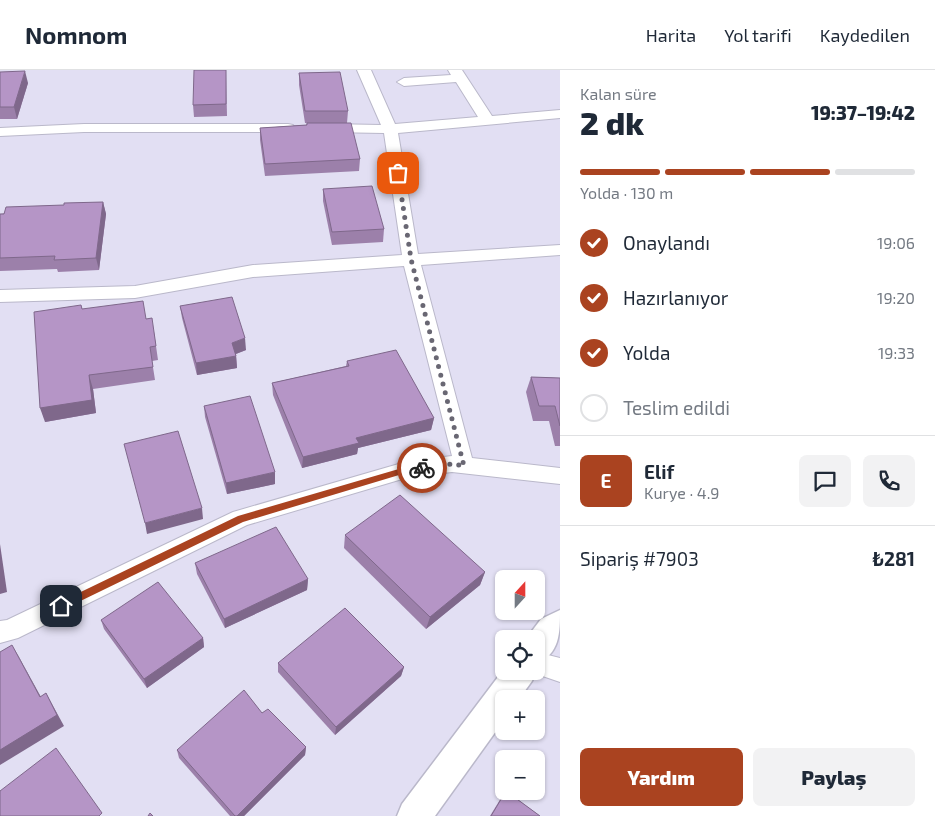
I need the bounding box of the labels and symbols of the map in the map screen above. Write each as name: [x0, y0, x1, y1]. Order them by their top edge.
pin: [377, 152, 419, 194]
courier: [397, 443, 447, 493]
north arrow: [495, 570, 545, 620]
pin: [40, 585, 82, 627]

